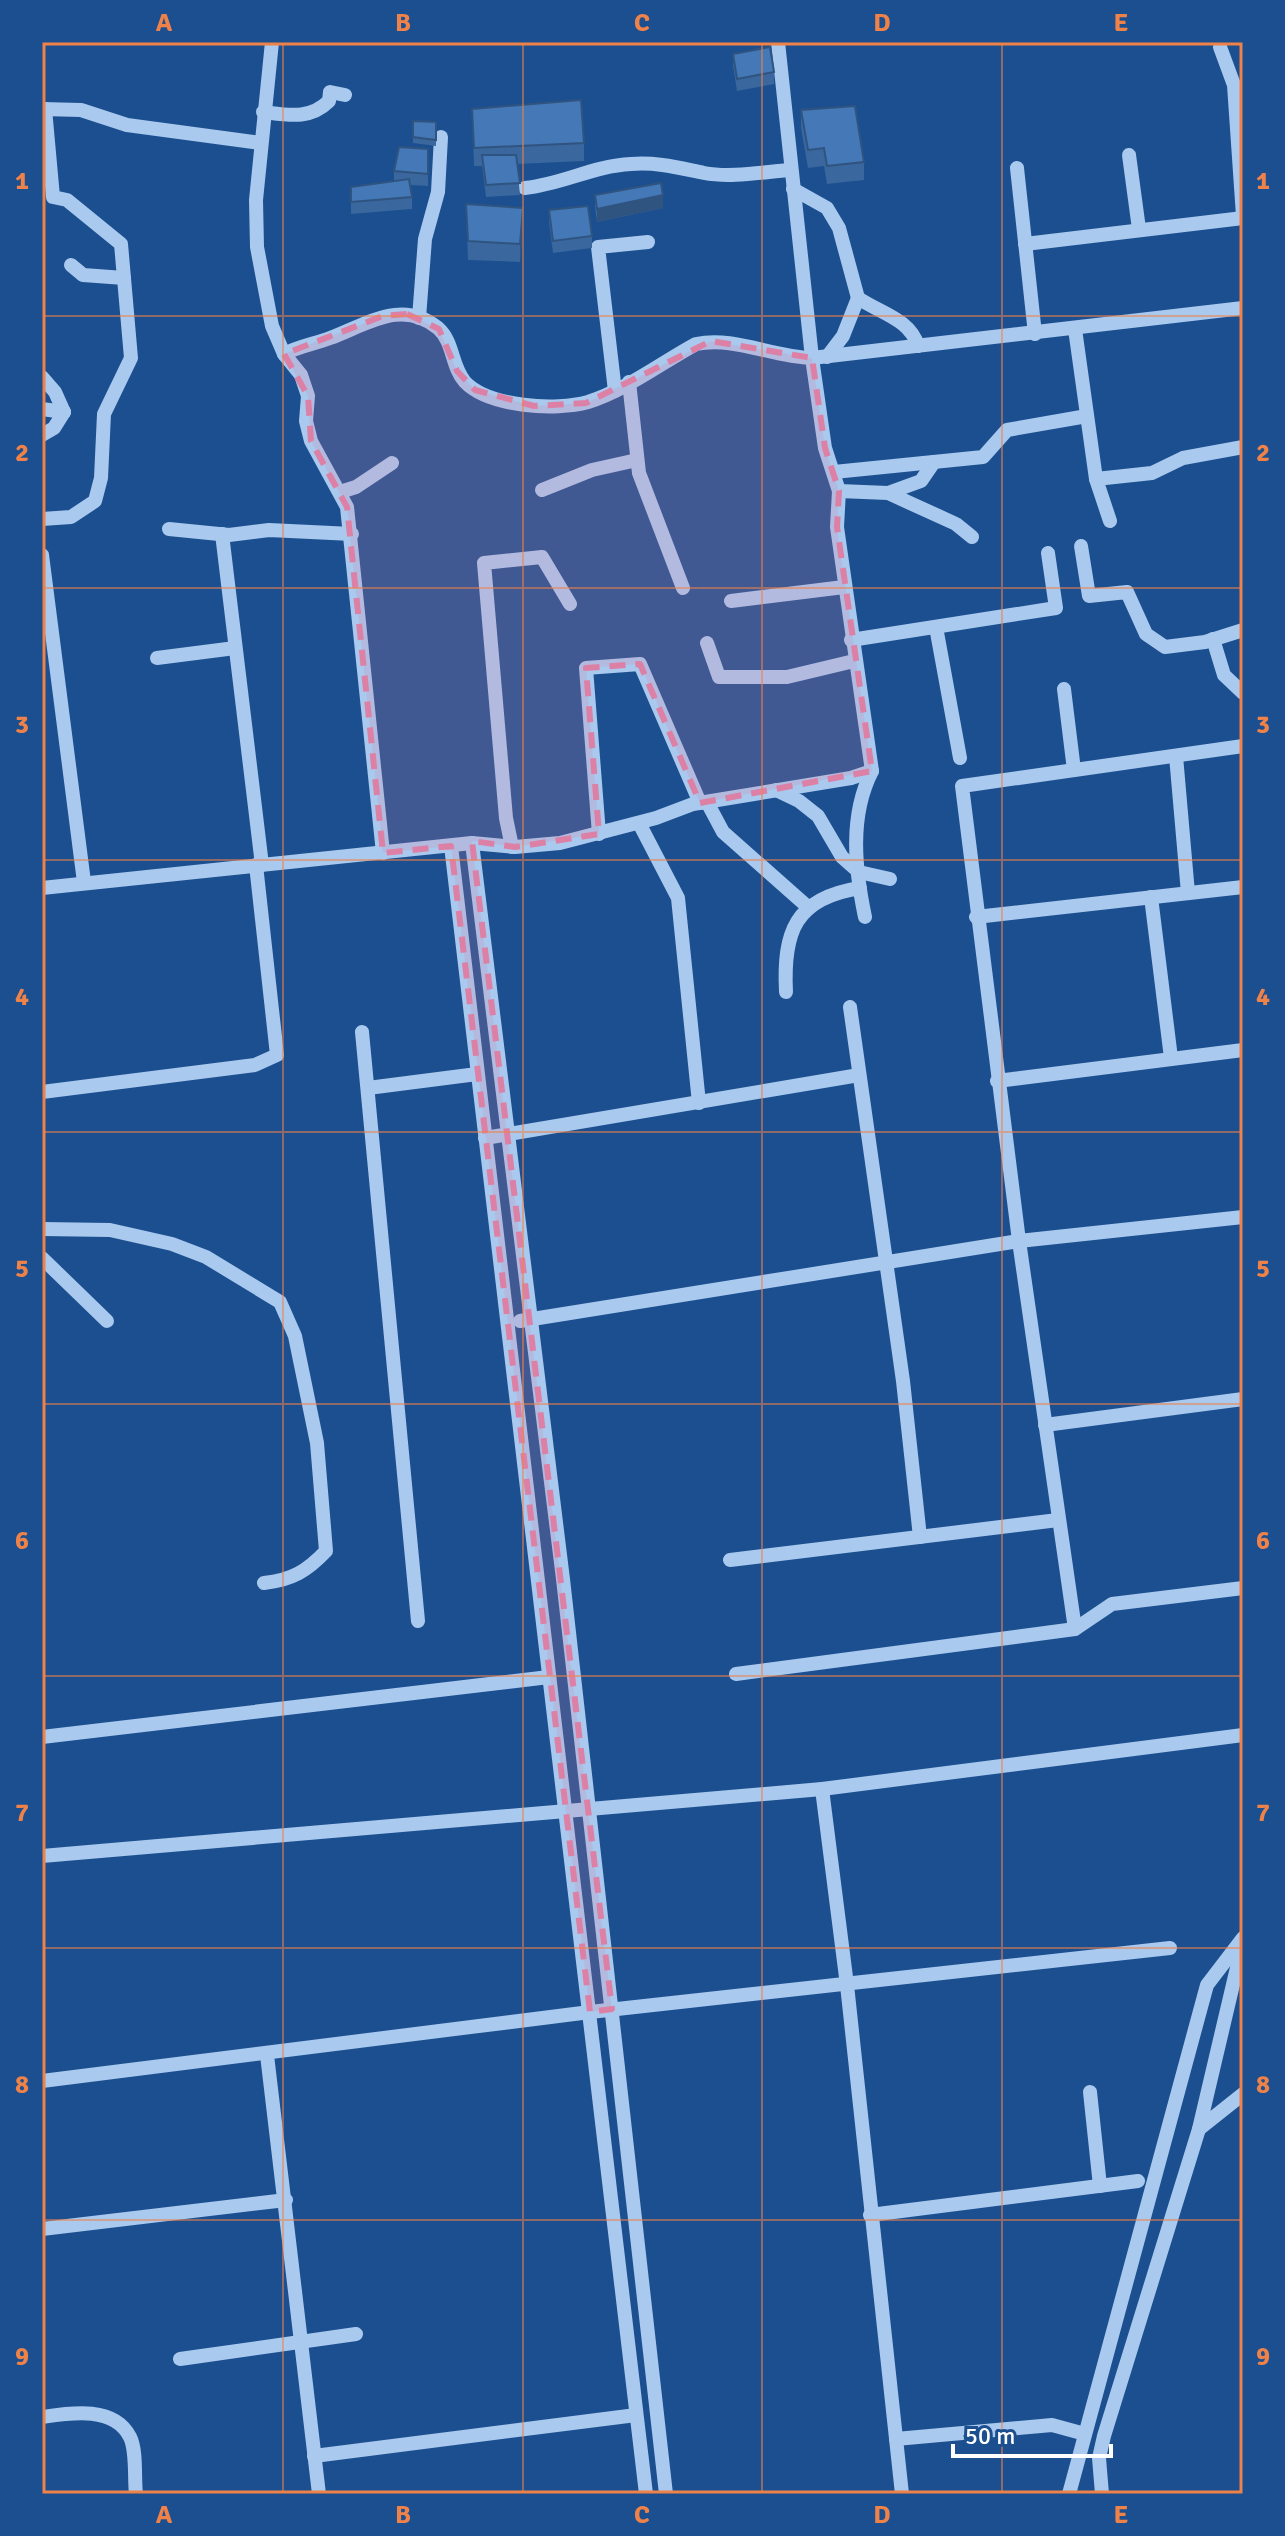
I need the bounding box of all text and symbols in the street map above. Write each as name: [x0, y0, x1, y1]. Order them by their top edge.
text: A: [156, 7, 173, 39]
text: B: [395, 7, 411, 39]
text: C: [634, 7, 650, 39]
text: D: [873, 7, 891, 39]
text: E: [1114, 7, 1128, 39]
text: 1: [15, 165, 29, 197]
text: 1: [1256, 165, 1270, 197]
text: 2: [15, 437, 29, 469]
text: 2: [1256, 437, 1270, 469]
text: 3: [15, 709, 29, 741]
text: 3: [1256, 709, 1270, 741]
text: 4: [15, 981, 29, 1013]
text: 4: [1256, 981, 1270, 1013]
text: 5: [15, 1253, 29, 1285]
text: 5: [1256, 1253, 1270, 1285]
text: 6: [15, 1525, 29, 1557]
text: 6: [1256, 1525, 1270, 1557]
text: 7: [15, 1797, 29, 1829]
text: 7: [1256, 1797, 1270, 1829]
text: 8: [15, 2069, 29, 2101]
text: 8: [1256, 2069, 1270, 2101]
text: 9: [15, 2341, 29, 2373]
text: 9: [1256, 2341, 1270, 2373]
scale bar: [953, 2408, 1111, 2458]
text: 50 m: [965, 2421, 1015, 2451]
text: A: [156, 2499, 173, 2531]
text: B: [395, 2499, 411, 2531]
text: C: [634, 2499, 650, 2531]
text: D: [873, 2499, 891, 2531]
text: E: [1114, 2499, 1128, 2531]

